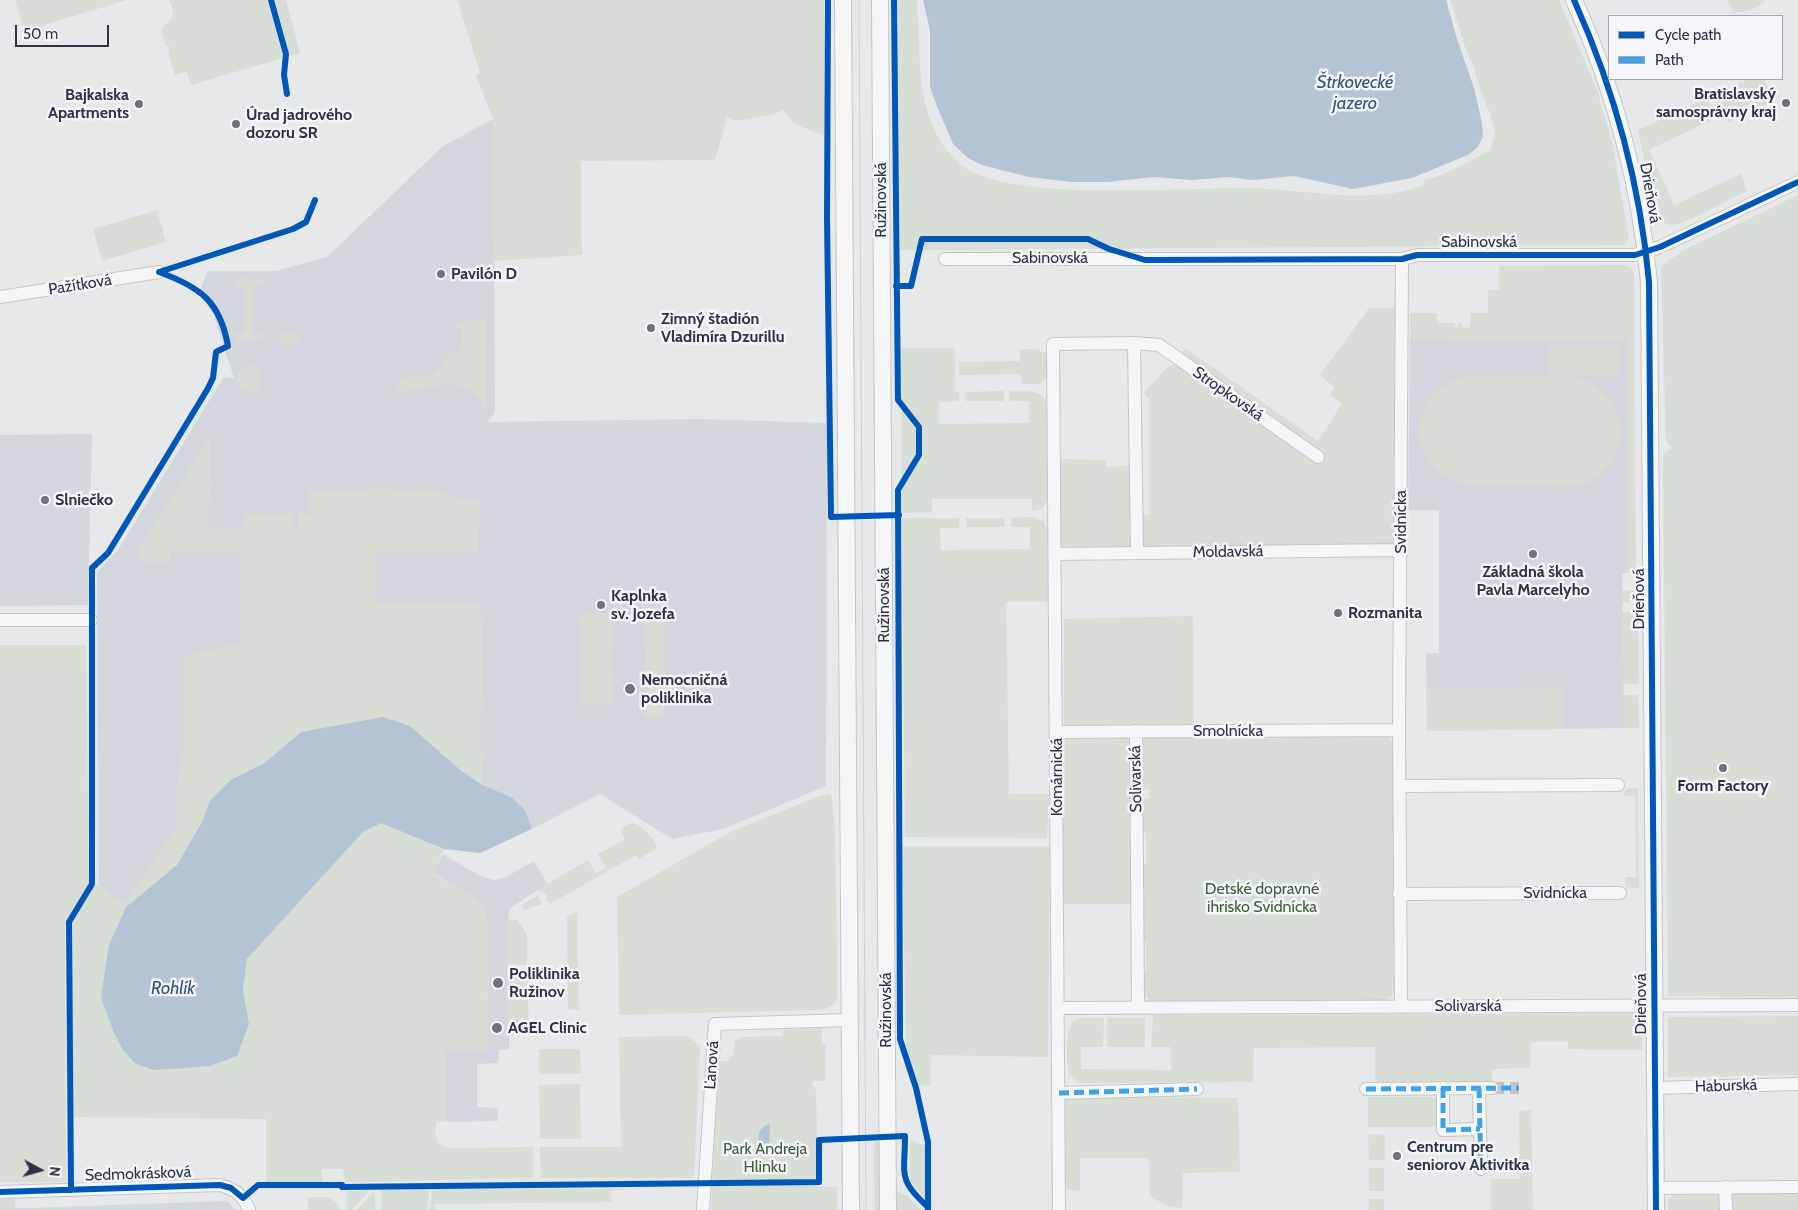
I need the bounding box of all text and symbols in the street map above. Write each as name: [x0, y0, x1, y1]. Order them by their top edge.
scale bar: [18, 15, 111, 47]
legend: [1608, 15, 1783, 80]
text: 50 m: [23, 25, 58, 43]
text: Cycle path: [1655, 26, 1721, 44]
text: Path: [1655, 51, 1684, 69]
water label: Štrkovecké jazero: [1317, 72, 1393, 115]
place label: Bratislavský samosprávny kraj: [1656, 84, 1776, 122]
place label: Bajkalska Apartments: [48, 85, 129, 123]
marker: Bratislavský samosprávny kraj: [1780, 97, 1792, 109]
marker: Bajkalska Apartments: [133, 98, 145, 110]
place label: Úrad jadrového dozoru SR: [246, 105, 352, 143]
marker: Úrad jadrového dozoru SR: [230, 118, 242, 130]
street label: Drieňová: [1635, 161, 1665, 225]
street label: Ružinovská: [871, 162, 891, 238]
street label: Sabinovská: [1441, 232, 1517, 252]
street label: Sabinovská: [1012, 248, 1088, 268]
place label: Pavilón D: [451, 264, 517, 284]
marker: Pavilón D: [435, 268, 447, 280]
street label: Pažítková: [47, 271, 113, 299]
place label: Zimný štadión Vladimíra Dzurillu: [661, 309, 785, 347]
marker: Zimný štadión Vladimíra Dzurillu: [645, 322, 657, 334]
street label: Stropkovská: [1189, 363, 1267, 425]
place label: Slniečko: [55, 490, 113, 510]
street label: Svidnícka: [1391, 490, 1411, 554]
marker: Slniečko: [39, 494, 51, 506]
street label: Moldavská: [1192, 542, 1264, 562]
marker: Základná škola Pavla Marcelyho: [1527, 548, 1539, 560]
place label: Základná škola Pavla Marcelyho: [1476, 562, 1590, 600]
street label: Ružinovská: [874, 567, 894, 643]
street label: Drieňová: [1629, 568, 1649, 630]
place label: Kaplnka sv. Jozefa: [611, 586, 675, 624]
marker: Kaplnka sv. Jozefa: [595, 599, 607, 611]
place label: Rozmanita: [1348, 603, 1422, 623]
marker: Rozmanita: [1332, 607, 1344, 619]
place label: Nemocničná poliklinika: [641, 670, 727, 708]
marker: Nemocničná poliklinika: [623, 682, 637, 696]
street label: Smolnícka: [1193, 721, 1263, 741]
street label: Komárnická: [1047, 738, 1067, 816]
street label: Solivarská: [1126, 745, 1146, 813]
marker: Form Factory: [1717, 762, 1729, 774]
place label: Form Factory: [1677, 776, 1769, 796]
park label: Detské dopravné ihrisko Svidnícka: [1205, 879, 1319, 917]
street label: Svidnícka: [1523, 883, 1587, 903]
place label: Poliklinika Ružinov: [509, 964, 580, 1002]
street label: Ružinovská: [876, 972, 896, 1048]
street label: Drieňová: [1631, 973, 1651, 1035]
marker: Poliklinika Ružinov: [491, 976, 505, 990]
water label: Rohlík: [151, 978, 195, 1000]
street label: Solivarská: [1434, 996, 1502, 1016]
place label: AGEL Clinic: [508, 1018, 587, 1038]
marker: AGEL Clinic: [490, 1021, 504, 1035]
street label: Ľanová: [701, 1040, 723, 1090]
street label: Haburská: [1694, 1075, 1758, 1097]
place label: Centrum pre seniorov Aktivitka: [1407, 1137, 1529, 1175]
park label: Park Andreja Hlinku: [723, 1139, 807, 1177]
north arrow: [15, 1145, 65, 1195]
marker: Centrum pre seniorov Aktivitka: [1391, 1150, 1403, 1162]
street label: Sedmokrásková: [84, 1163, 192, 1185]
text: N: [45, 1166, 64, 1177]

